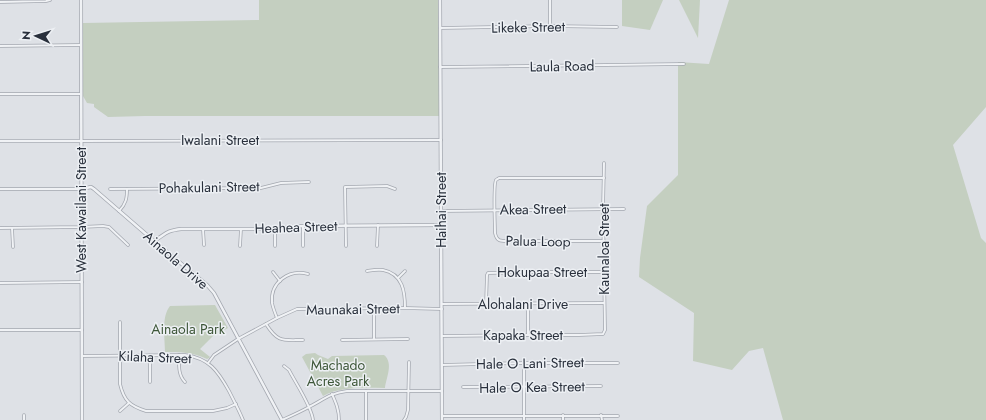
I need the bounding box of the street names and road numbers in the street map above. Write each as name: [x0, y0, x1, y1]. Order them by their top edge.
street label: Likeke Street: [491, 16, 566, 38]
street label: Laula Road: [529, 55, 595, 77]
street label: Iwalani Street: [181, 130, 260, 150]
street label: West Kawailani Street: [71, 146, 91, 273]
street label: Haihai Street: [431, 172, 451, 248]
street label: Pohakulani Street: [158, 176, 260, 198]
street label: Akea Street: [499, 198, 567, 220]
street label: Kaunaloa Street: [594, 203, 614, 295]
street label: Heahea Street: [254, 216, 338, 238]
street label: Ainaola Drive: [139, 226, 213, 294]
street label: Palua Loop: [505, 230, 571, 252]
street label: Hokupaa Street: [497, 262, 588, 282]
street label: Alohalani Drive: [478, 294, 568, 314]
street label: Maunakai Street: [306, 298, 401, 320]
street label: Kapaka Street: [483, 325, 564, 345]
street label: Kilaha Street: [118, 346, 193, 368]
street label: Hale O Lani Street: [476, 352, 585, 374]
street label: Hale O Kea Street: [479, 376, 586, 398]

